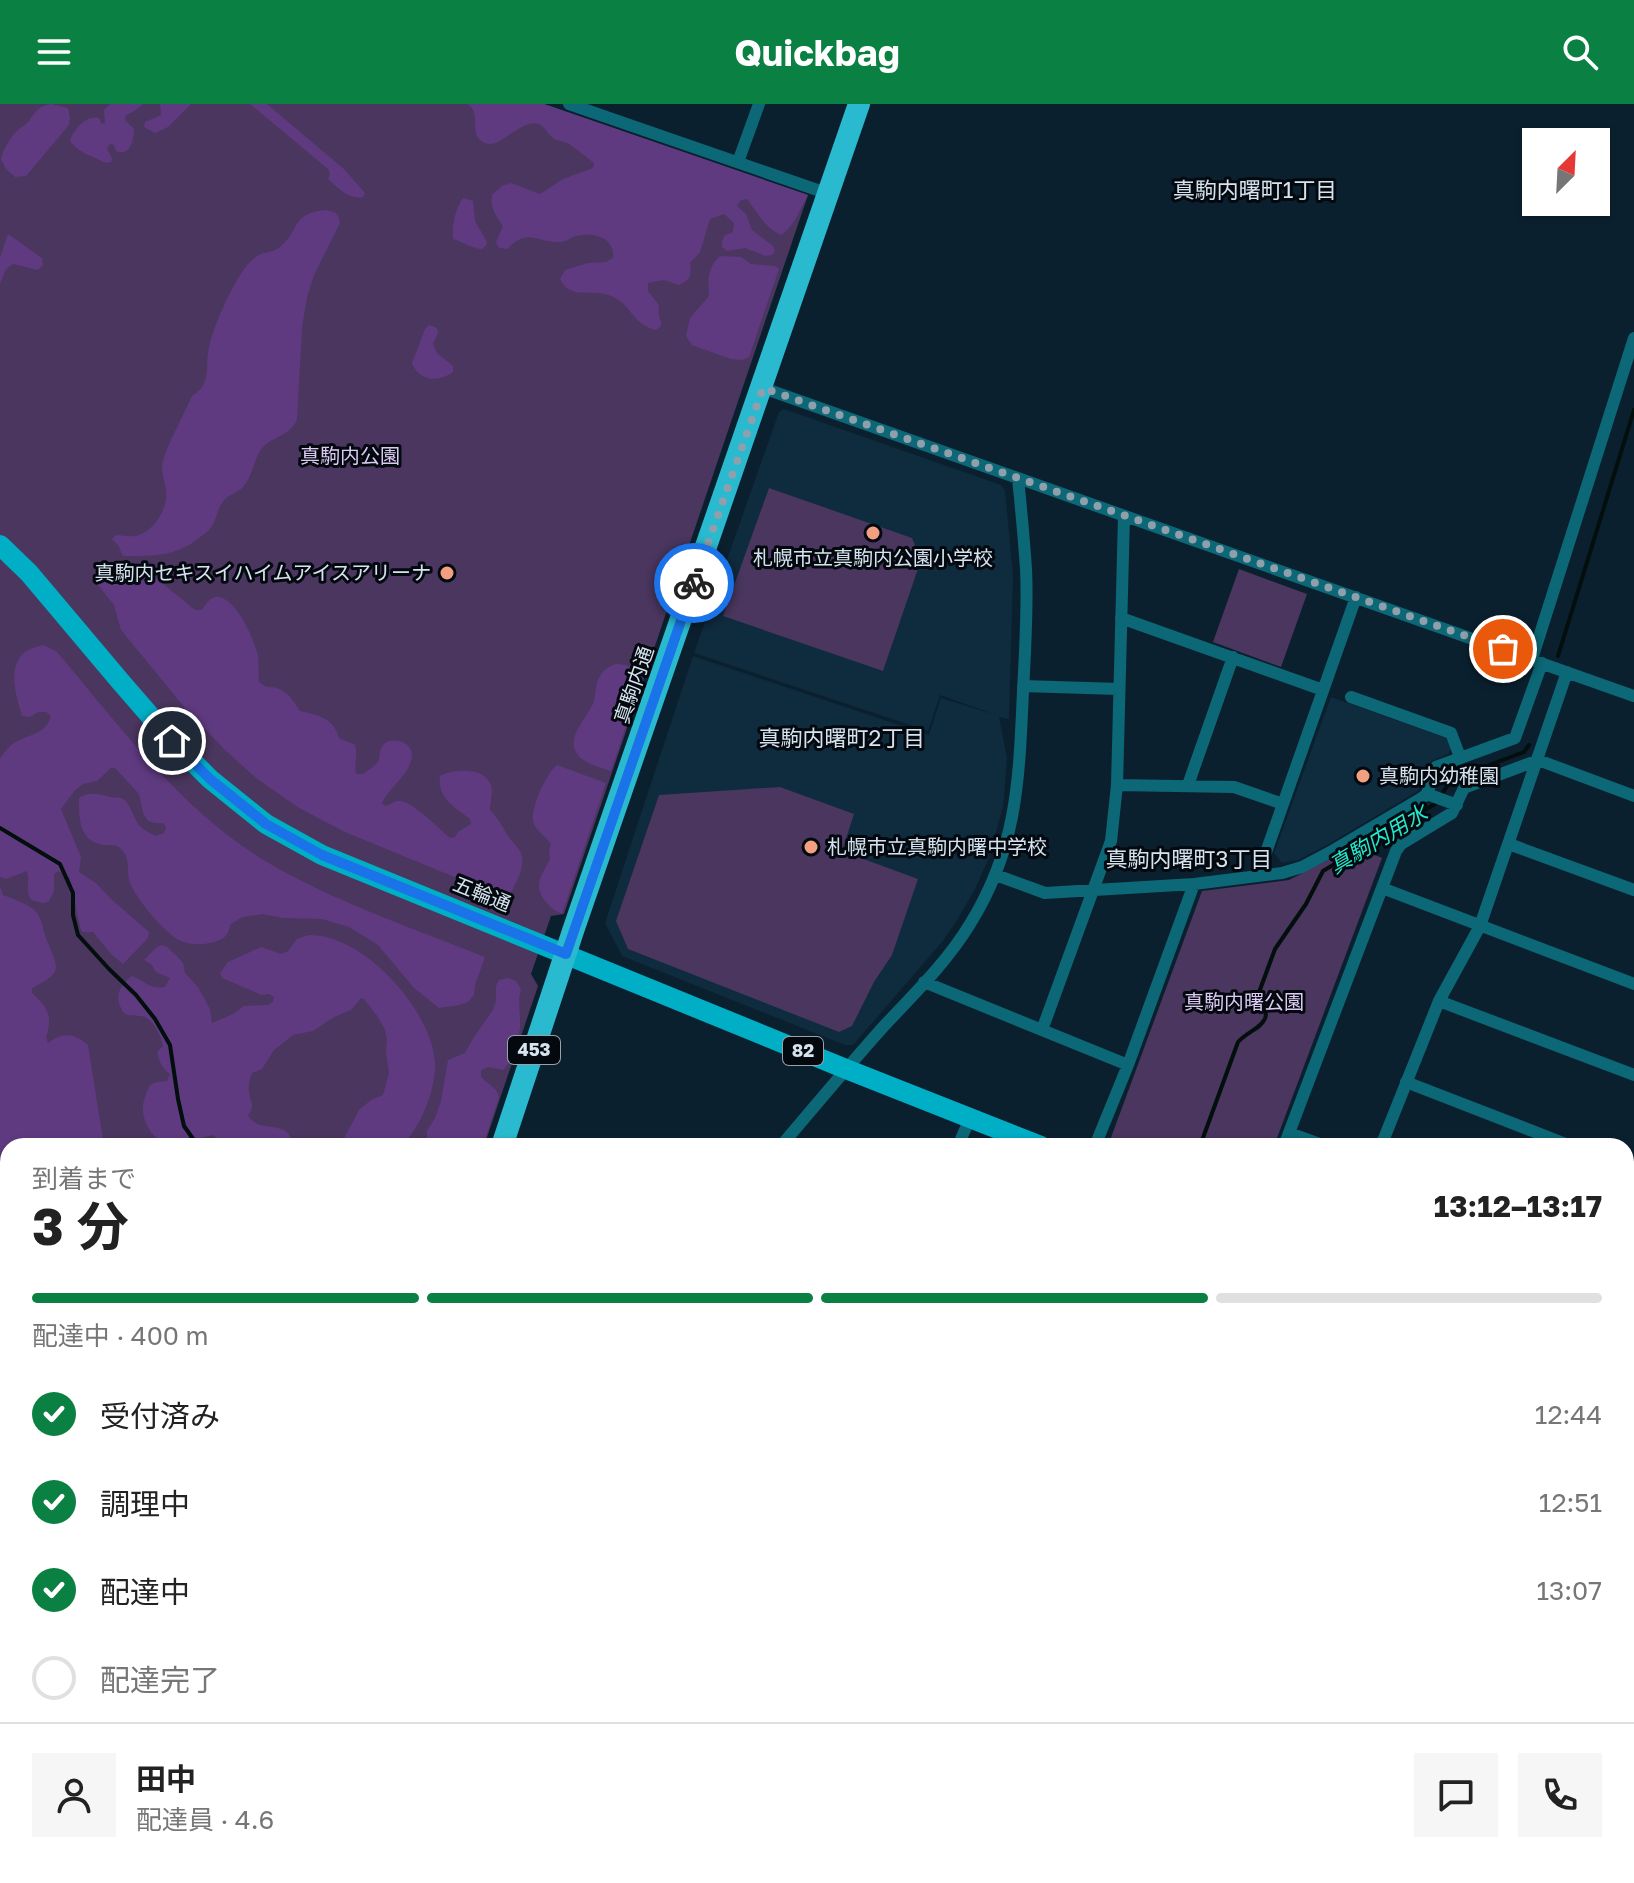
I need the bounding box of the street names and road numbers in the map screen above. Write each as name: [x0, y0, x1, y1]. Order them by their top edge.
street label: 真駒内通: [609, 643, 657, 726]
street label: 五輪通: [450, 871, 515, 915]
road number: 453: [508, 1036, 560, 1064]
road number: 82: [783, 1037, 823, 1065]

